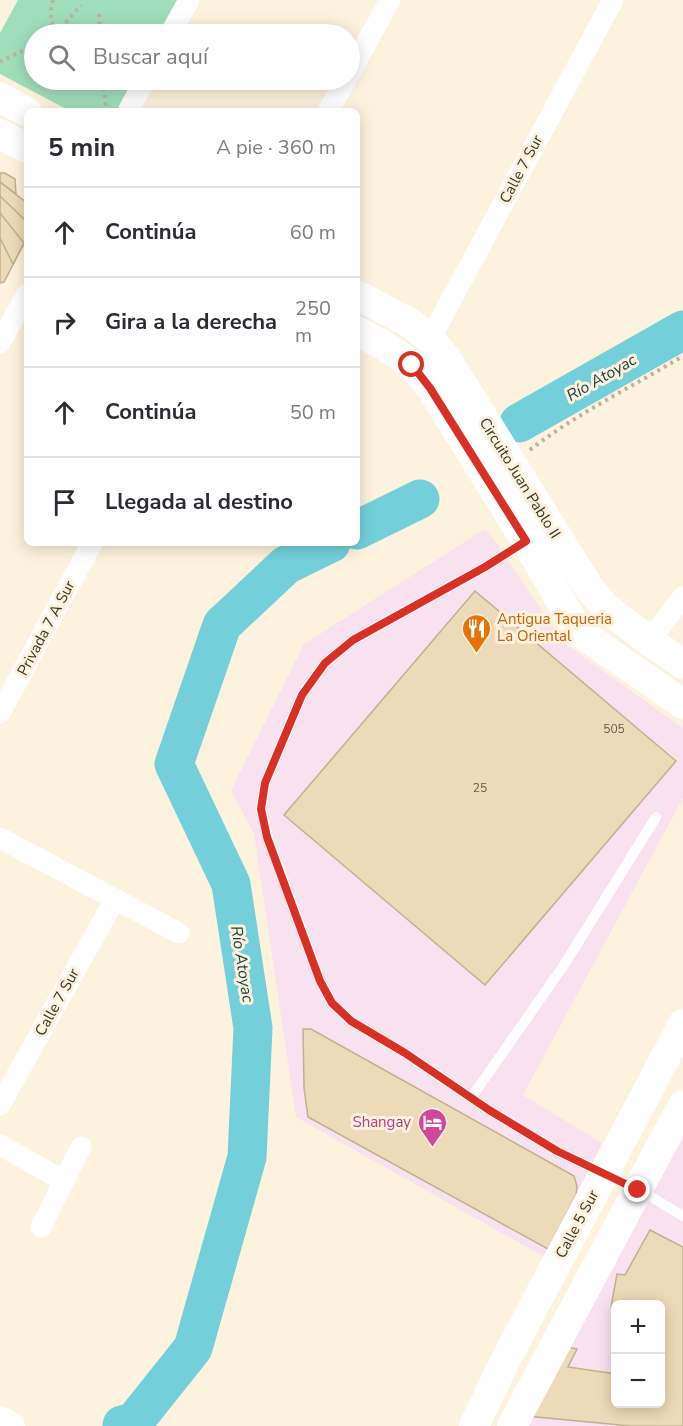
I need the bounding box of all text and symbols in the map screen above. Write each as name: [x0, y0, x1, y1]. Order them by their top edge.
search box: [24, 24, 360, 90]
icon: search: [45, 41, 78, 74]
text: Buscar aquí: [93, 42, 208, 72]
text: 5 min: [48, 130, 115, 165]
street label: Calle 7 Sur: [495, 131, 548, 207]
text: A pie · 360 m: [216, 134, 336, 161]
icon: ahead: [48, 216, 81, 249]
text: Continúa: [105, 217, 196, 247]
text: 60 m: [290, 219, 336, 246]
text: 250 m: [295, 295, 331, 349]
icon: right: [48, 306, 81, 339]
text: Gira a la derecha: [105, 307, 277, 337]
water label: Río Atoyac: [563, 349, 641, 407]
route start: [398, 351, 424, 377]
icon: ahead: [48, 396, 81, 429]
text: Continúa: [105, 397, 196, 427]
text: 50 m: [290, 399, 336, 426]
street label: Circuito Juan Pablo II: [475, 414, 565, 542]
icon: arrive: [48, 486, 81, 519]
text: Llegada al destino: [105, 487, 293, 517]
street label: Privada 7 A Sur: [13, 576, 80, 679]
place label: Antigua Taqueria La Oriental: [497, 609, 612, 646]
restaurant icon: Antigua Taqueria La Oriental: [460, 612, 492, 654]
house number: 505: [603, 721, 625, 737]
house number: 25: [473, 780, 487, 796]
water label: Río Atoyac: [225, 924, 259, 1005]
street label: Calle 7 Sur: [30, 964, 84, 1039]
hotel icon: Shangay: [416, 1106, 448, 1148]
place label: Shangay: [352, 1112, 411, 1132]
route end: [624, 1176, 650, 1202]
street label: Calle 5 Sur: [551, 1186, 604, 1262]
map controls: [611, 1300, 665, 1408]
button: +: [611, 1300, 665, 1354]
button: −: [611, 1354, 665, 1408]

